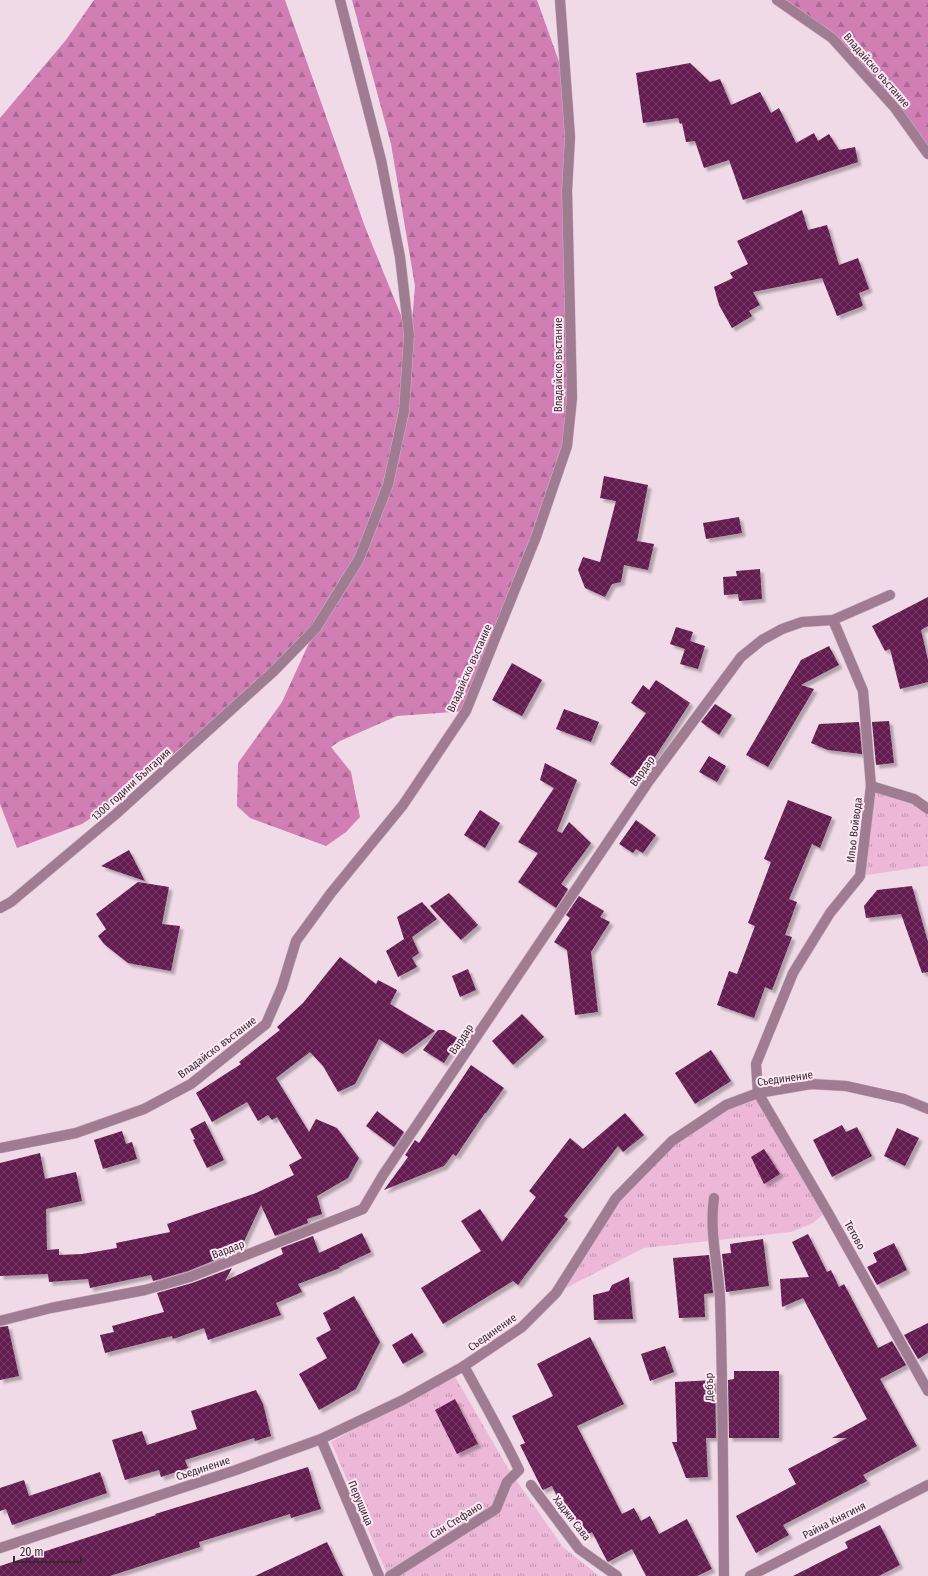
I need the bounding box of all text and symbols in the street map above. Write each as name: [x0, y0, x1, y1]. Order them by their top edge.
street label: Владайско въстание: [841, 30, 913, 110]
street label: Владайско въстание: [552, 318, 565, 412]
street label: Владайско въстание: [444, 622, 495, 714]
street label: 1300 години България: [89, 745, 174, 823]
street label: Вардар: [627, 754, 658, 789]
street label: Ильо Войвода: [844, 797, 865, 863]
street label: Владайско въстание: [176, 1014, 259, 1081]
street label: Вардар: [447, 1021, 476, 1057]
street label: Съединение: [756, 1068, 814, 1089]
street label: Тетово: [841, 1219, 868, 1252]
street label: Вардар: [210, 1237, 246, 1262]
street label: Съединение: [466, 1311, 519, 1354]
street label: Дебър: [703, 1372, 716, 1403]
street label: Съединение: [174, 1454, 232, 1483]
street label: Перущица: [345, 1479, 376, 1528]
street label: Хаджи Сава: [550, 1493, 593, 1543]
street label: Сан Стефано: [428, 1499, 485, 1542]
street label: Райна Княгиня: [801, 1499, 868, 1542]
scale bar: [14, 1538, 81, 1564]
text: 20 m: [20, 1545, 44, 1559]

